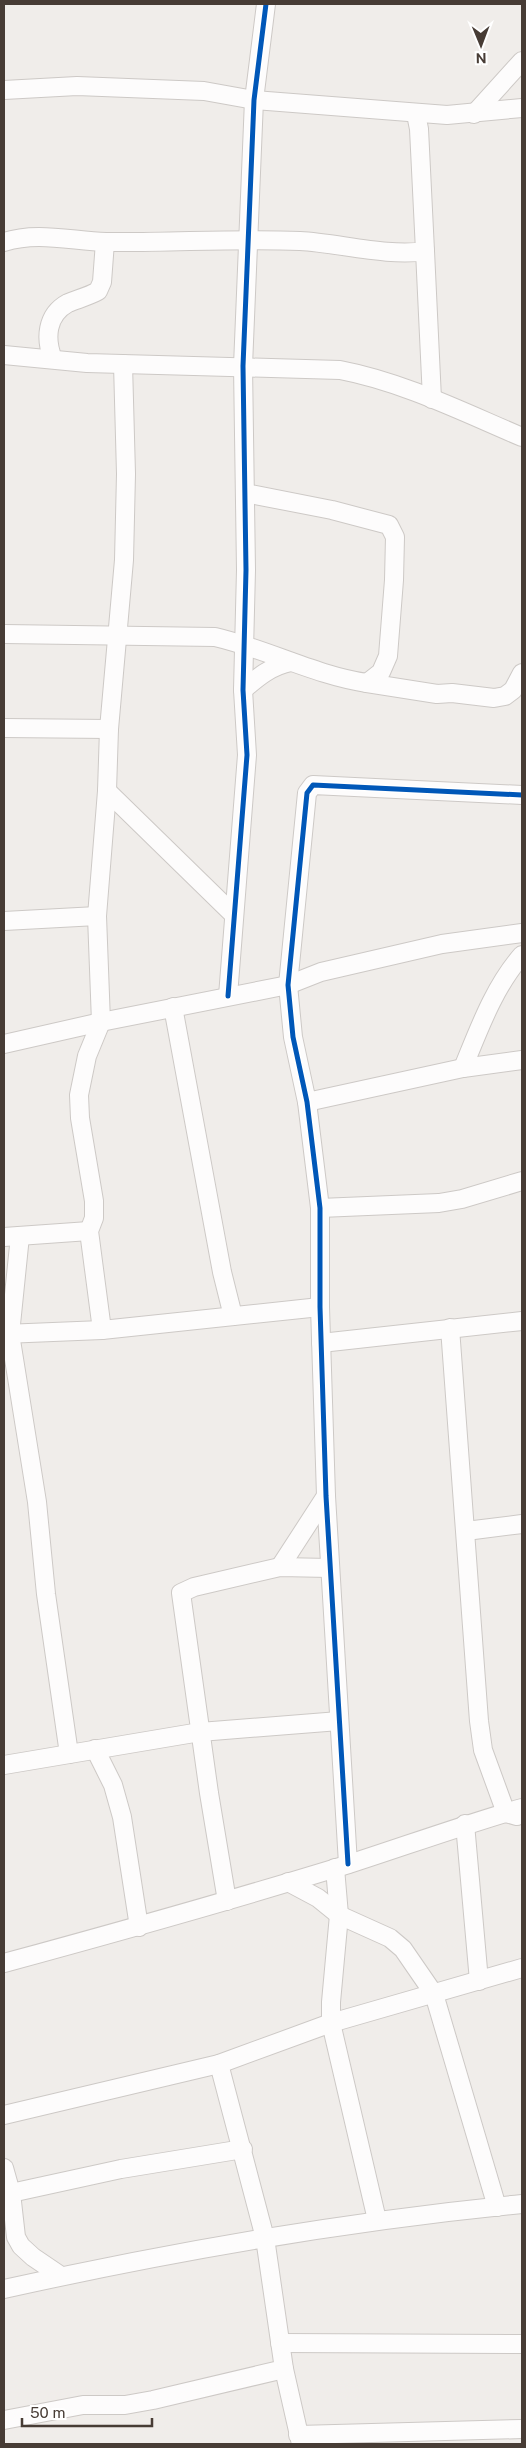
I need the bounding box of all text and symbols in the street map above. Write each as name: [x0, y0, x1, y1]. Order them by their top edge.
north arrow: [456, 20, 506, 70]
text: N: [476, 50, 487, 66]
scale bar: [22, 2396, 152, 2428]
text: 50 m: [30, 2404, 65, 2421]

